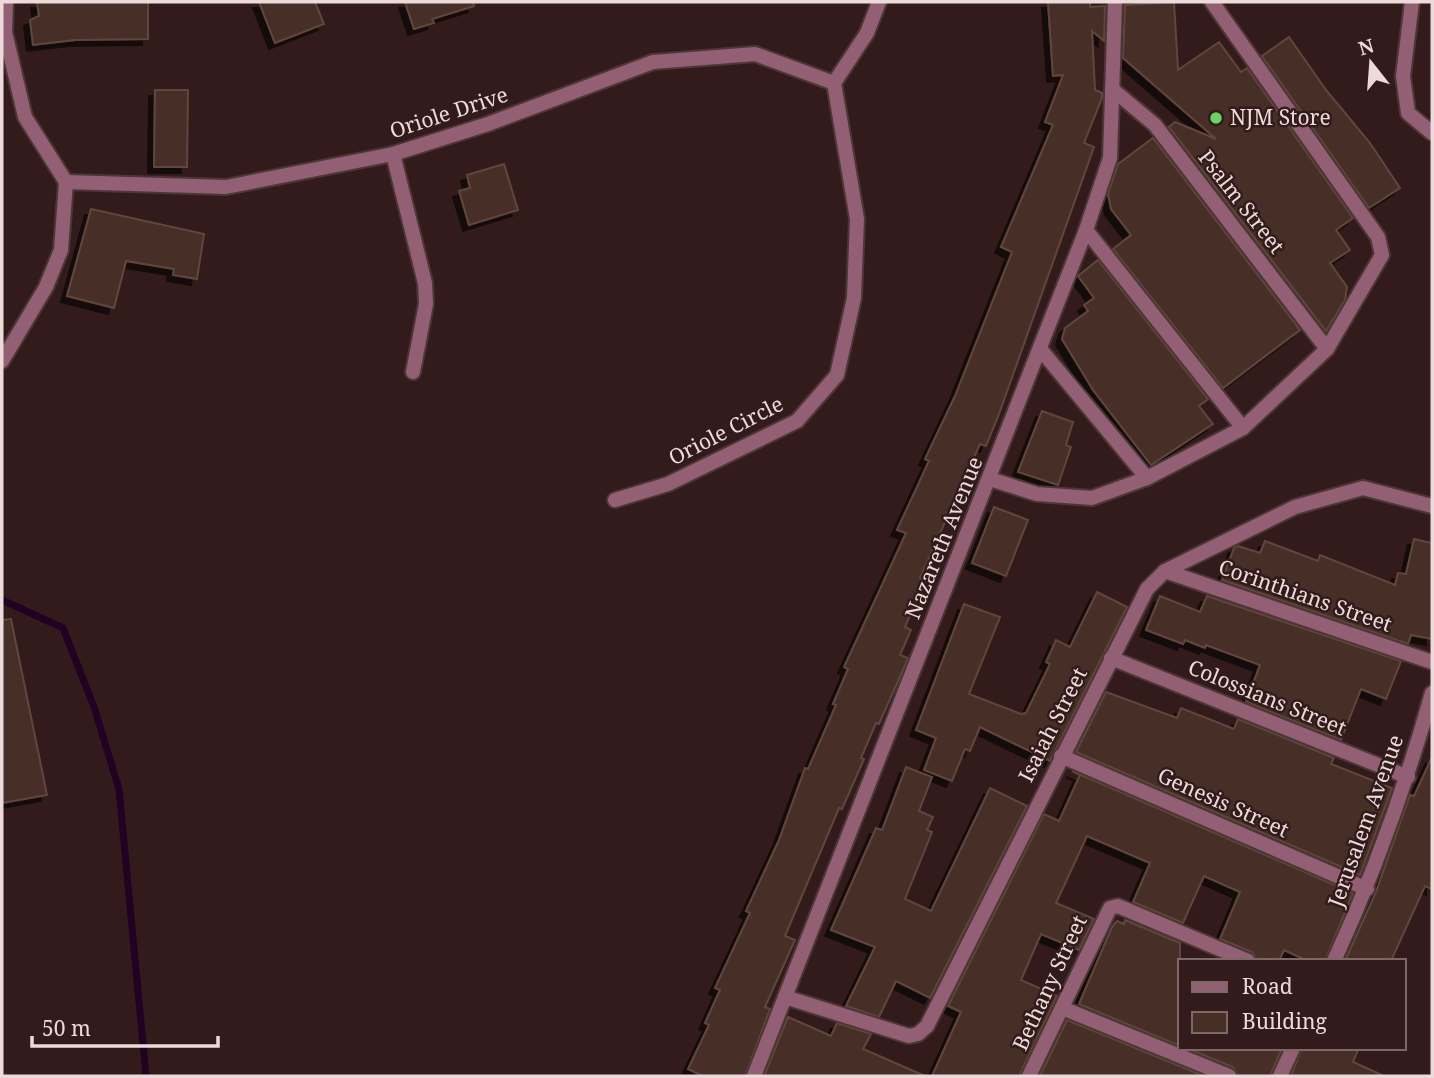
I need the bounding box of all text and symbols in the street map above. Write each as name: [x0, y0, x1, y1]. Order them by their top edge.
north arrow: [1336, 28, 1406, 98]
text: N: [1355, 32, 1377, 61]
street label: Oriole Drive: [386, 80, 511, 144]
place label: NJM Store: [1230, 103, 1331, 131]
marker: NJM Store: [1208, 110, 1224, 126]
street label: Psalm Street: [1192, 144, 1291, 259]
street label: Oriole Circle: [663, 389, 788, 471]
street label: Nazareth Avenue: [898, 452, 988, 623]
street label: Corinthians Street: [1215, 552, 1396, 638]
street label: Colossians Street: [1184, 653, 1351, 742]
street label: Isaiah Street: [1011, 663, 1093, 787]
street label: Jerusalem Avenue: [1321, 731, 1409, 912]
street label: Genesis Street: [1153, 761, 1293, 843]
street label: Bethany Street: [1005, 910, 1093, 1055]
legend: [1178, 959, 1406, 1050]
text: Road: [1242, 972, 1293, 1000]
scale bar: [32, 1004, 217, 1048]
text: Building: [1242, 1007, 1327, 1035]
text: 50 m: [42, 1014, 91, 1042]

